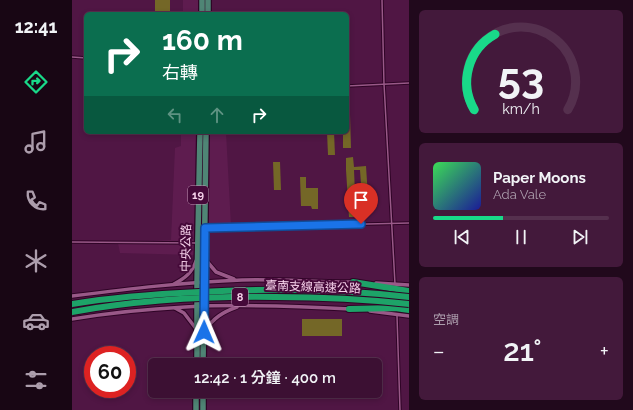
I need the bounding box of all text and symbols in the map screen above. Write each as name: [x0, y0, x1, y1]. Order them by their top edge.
text: 12:41: [15, 16, 57, 37]
text: 160 m: [162, 24, 243, 57]
icon: right: [96, 28, 148, 80]
text: 53: [498, 53, 544, 102]
text: 右轉: [162, 62, 198, 83]
icon: directions: [22, 68, 50, 96]
text: km/h: [502, 100, 540, 116]
icon: left: [164, 104, 186, 126]
icon: ahead: [206, 104, 228, 126]
icon: right: [248, 104, 270, 126]
icon: music: [22, 128, 50, 156]
text: Paper Moons: [493, 169, 586, 187]
pin: [344, 183, 378, 224]
road number: 19: [188, 186, 208, 204]
icon: phone: [22, 187, 50, 215]
text: Ada Vale: [493, 187, 546, 202]
icon: arrive: [350, 189, 372, 211]
street label: 中央公路: [179, 224, 193, 272]
icon: previous: [451, 226, 473, 248]
icon: pause: [510, 226, 532, 248]
icon: next: [569, 226, 591, 248]
icon: climate: [22, 247, 50, 275]
street label: 臺南支線高速公路: [265, 278, 361, 296]
road number: 8: [232, 288, 248, 306]
icon: car: [22, 307, 50, 335]
position arrow: [183, 311, 225, 353]
text: 空調: [433, 312, 459, 327]
text: 21°: [503, 333, 542, 368]
text: −: [433, 338, 445, 364]
text: +: [600, 338, 609, 364]
speed limit sign: 60: [84, 346, 136, 398]
icon: filters: [22, 366, 50, 394]
text: 12:42 · 1 分鐘 · 400 m: [194, 369, 336, 387]

